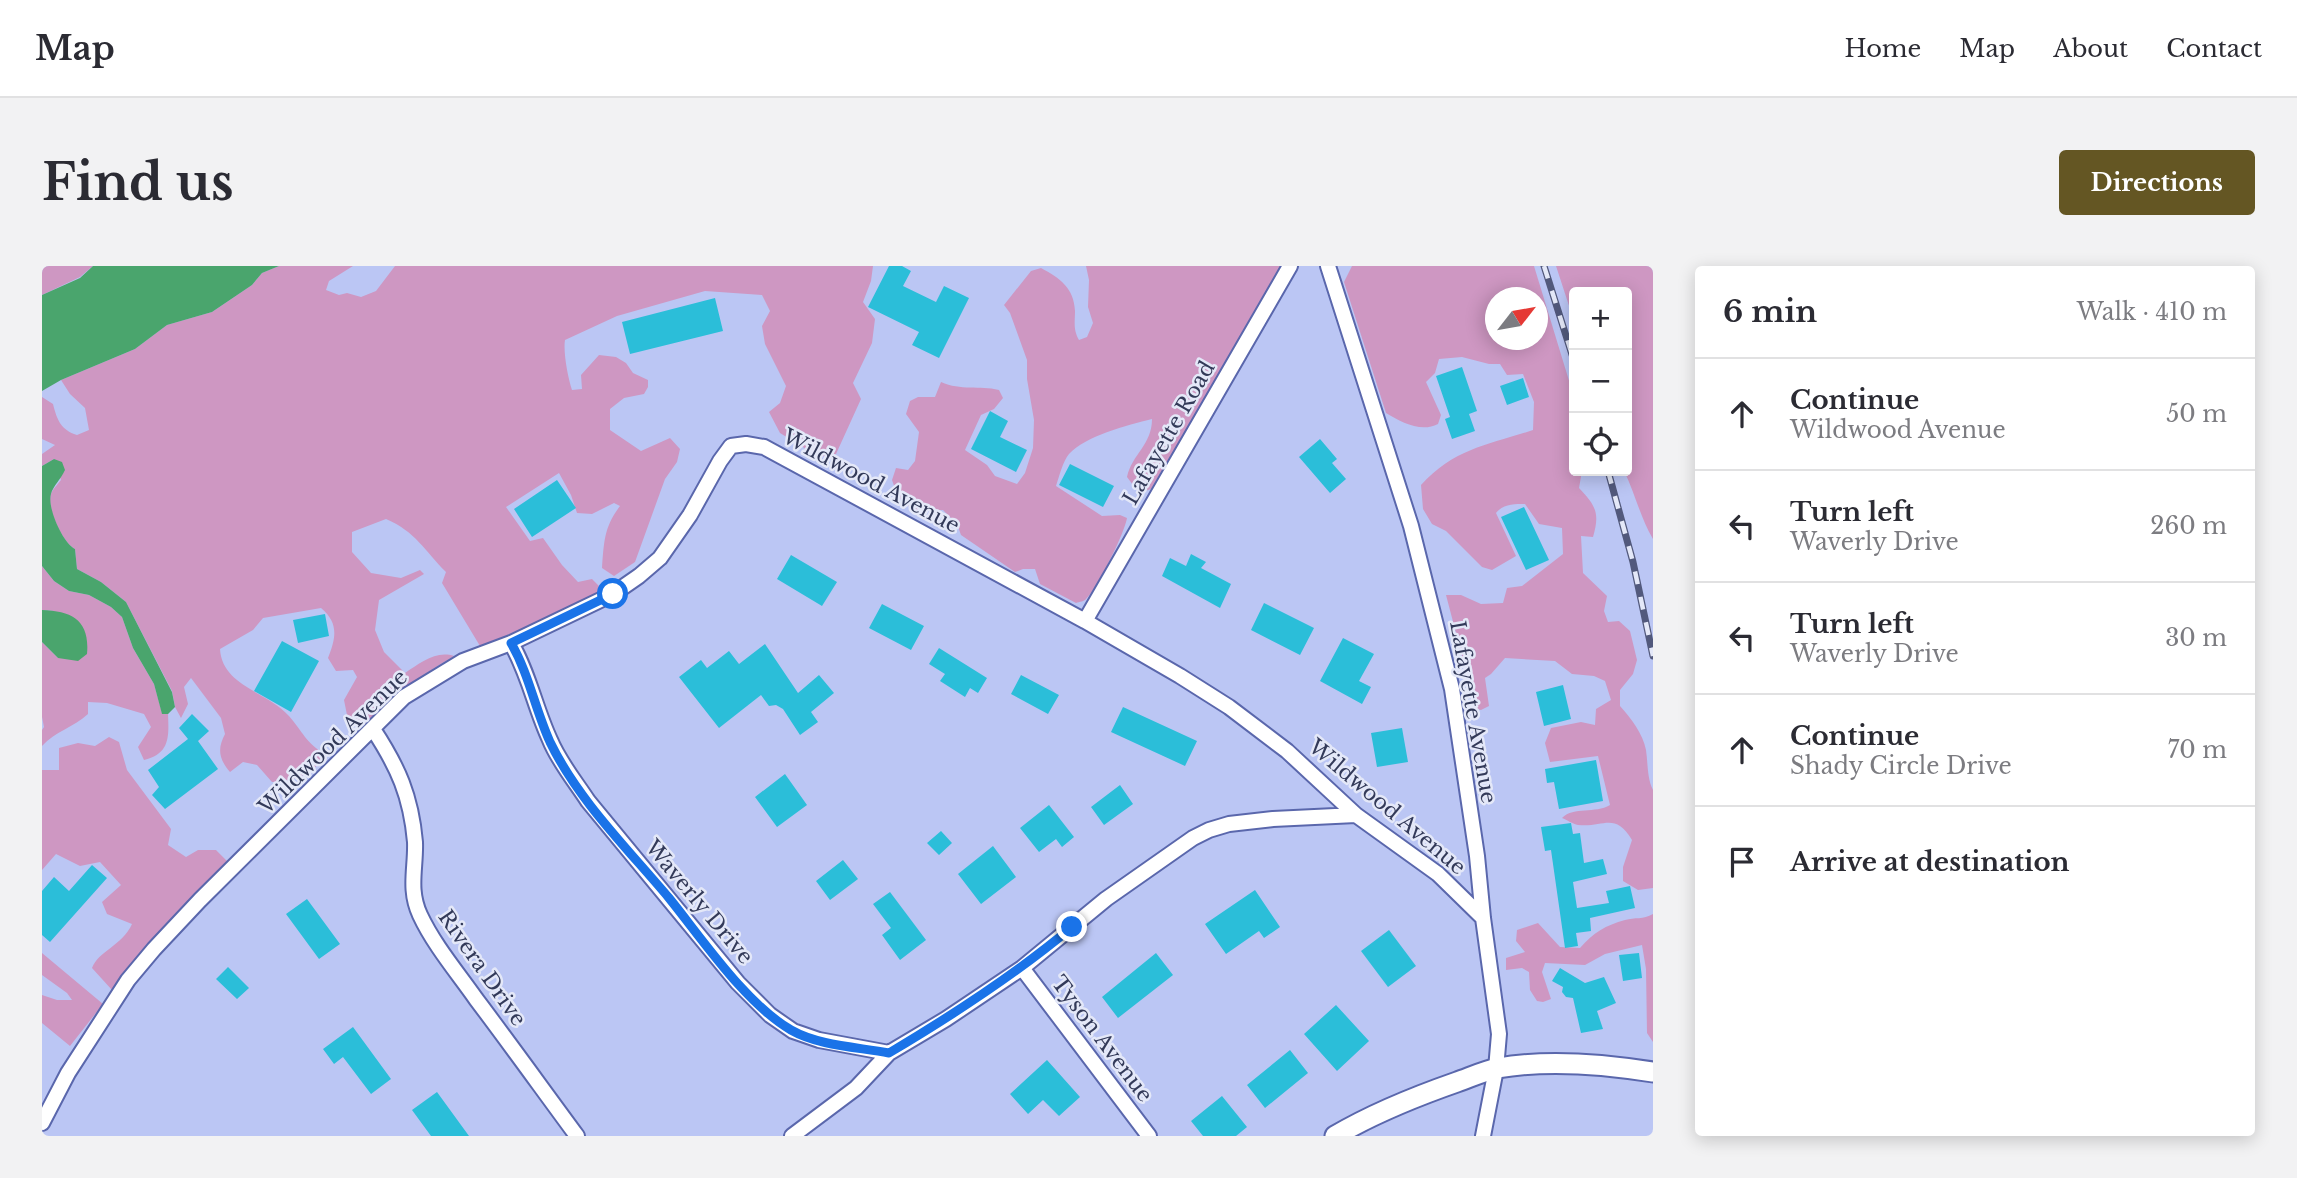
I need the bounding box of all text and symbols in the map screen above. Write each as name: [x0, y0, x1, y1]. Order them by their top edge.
text: Map: [35, 28, 115, 69]
text: Home: [1845, 34, 1921, 63]
text: Map: [1959, 34, 2015, 63]
text: About: [2053, 34, 2128, 63]
text: Contact: [2166, 34, 2262, 63]
button: Directions: [2059, 150, 2255, 215]
text: Find us: [42, 152, 234, 213]
north arrow: [1485, 287, 1548, 350]
map controls: [1569, 287, 1632, 476]
button: +: [1569, 287, 1632, 350]
text: 6 min: [1723, 293, 1817, 330]
text: Walk · 410 m: [2077, 298, 2227, 326]
button: −: [1569, 350, 1632, 413]
street label: Lafayette Road: [1117, 357, 1221, 509]
text: Continue: [1790, 384, 1919, 416]
icon: ahead: [1723, 395, 1761, 433]
text: 50 m: [2166, 400, 2227, 428]
button: locate: [1569, 413, 1632, 476]
text: Wildwood Avenue: [1790, 416, 2006, 444]
street label: Wildwood Avenue: [777, 423, 964, 539]
text: Turn left: [1790, 496, 1914, 528]
icon: left: [1723, 507, 1761, 545]
text: 260 m: [2150, 512, 2227, 540]
text: Waverly Drive: [1790, 528, 1959, 556]
route start: [597, 578, 628, 609]
text: Turn left: [1790, 608, 1914, 640]
street label: Lafayette Avenue: [1444, 619, 1502, 805]
icon: left: [1723, 619, 1761, 657]
text: 30 m: [2165, 624, 2227, 652]
text: Waverly Drive: [1790, 640, 1959, 668]
street label: Wildwood Avenue: [252, 664, 413, 820]
text: Continue: [1790, 720, 1919, 752]
icon: ahead: [1723, 731, 1761, 769]
street label: Wildwood Avenue: [1302, 733, 1471, 880]
text: 70 m: [2168, 736, 2227, 764]
text: Shady Circle Drive: [1790, 752, 2012, 780]
street label: Waverly Drive: [639, 834, 758, 969]
icon: arrive: [1723, 843, 1761, 881]
text: Arrive at destination: [1790, 846, 2070, 878]
street label: Rivera Drive: [433, 905, 531, 1031]
route end: [1056, 911, 1087, 942]
street label: Tyson Avenue: [1046, 971, 1158, 1107]

